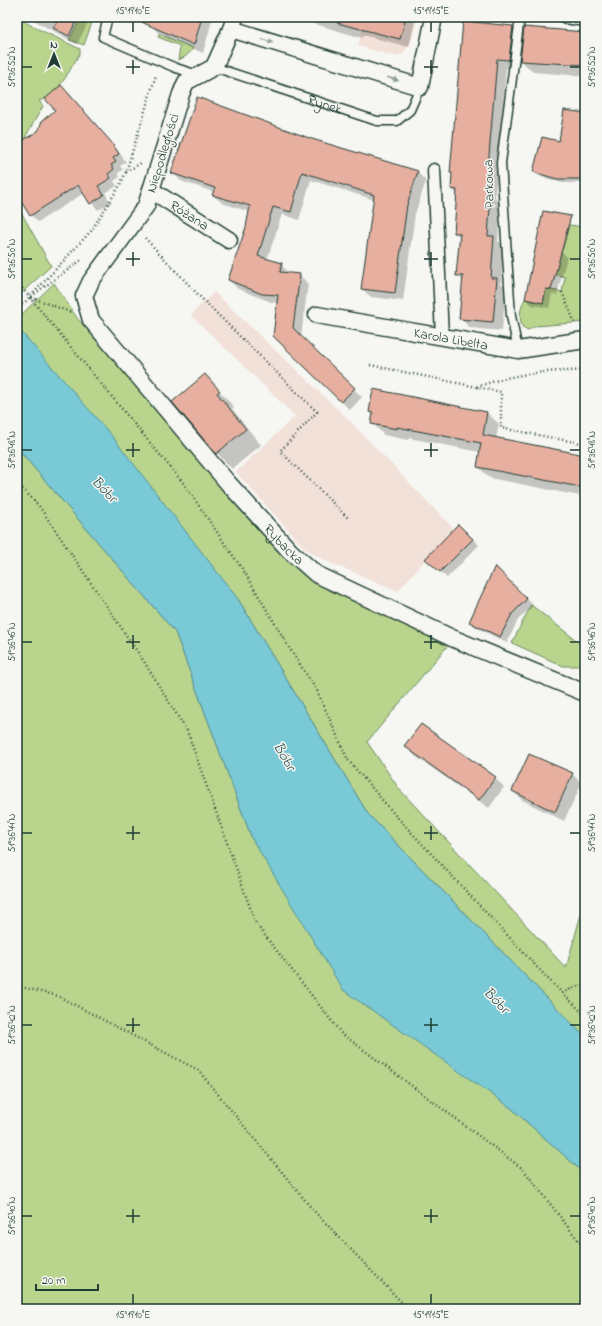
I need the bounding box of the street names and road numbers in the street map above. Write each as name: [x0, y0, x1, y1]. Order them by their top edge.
street label: Rynek: [305, 90, 345, 121]
street label: Niepodległości: [141, 111, 186, 196]
street label: Parkowa: [478, 159, 501, 209]
street label: Różana: [165, 196, 213, 237]
street label: Karola Libelta: [412, 323, 489, 357]
street label: Rybacka: [258, 520, 308, 571]

